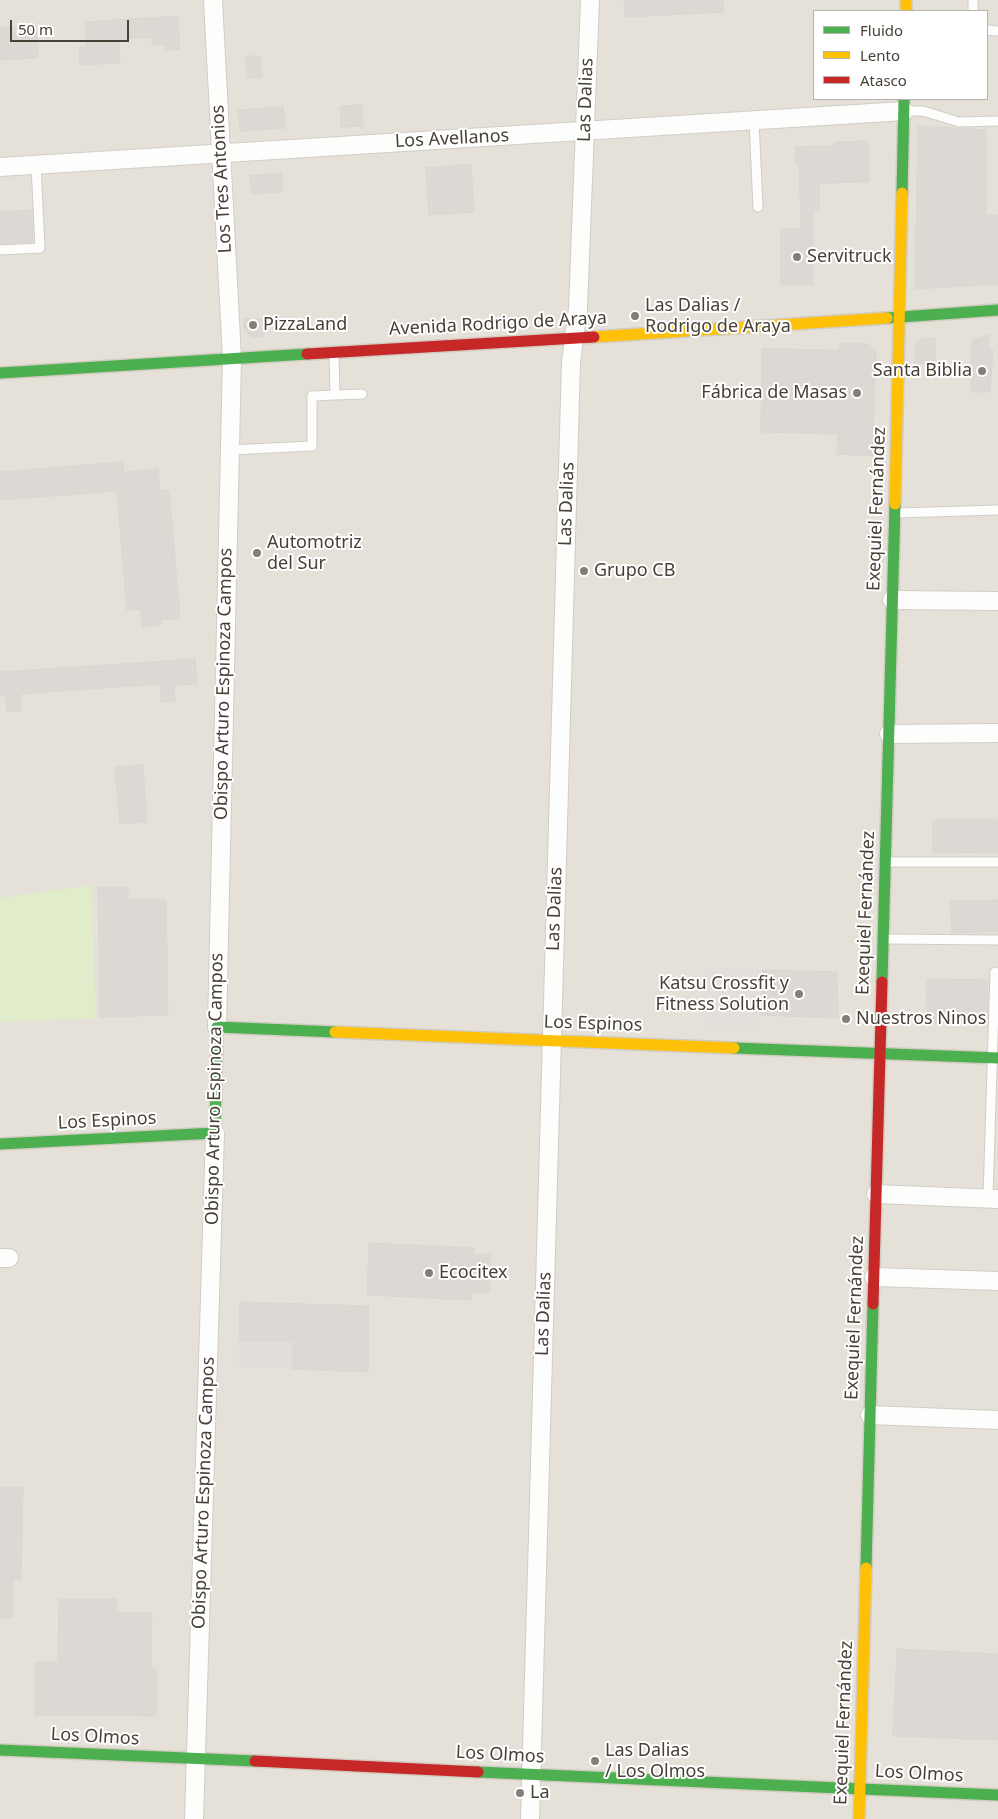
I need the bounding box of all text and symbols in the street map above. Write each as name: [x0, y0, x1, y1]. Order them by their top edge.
scale bar: [12, 10, 131, 42]
legend: [813, 10, 988, 100]
text: 50 m: [18, 19, 53, 39]
text: Fluido: [860, 20, 903, 40]
text: Lento: [860, 45, 900, 65]
street label: Las Dalias: [574, 58, 598, 142]
text: Atasco: [860, 70, 907, 90]
street label: Los Tres Antonios: [207, 104, 237, 254]
street label: Los Avellanos: [394, 125, 510, 153]
place label: Servitruck: [807, 246, 892, 268]
marker: Servitruck: [791, 251, 803, 263]
place label: Las Dalias / Rodrigo de Araya: [645, 295, 791, 338]
street label: Avenida Rodrigo de Araya: [389, 308, 607, 340]
marker: Las Dalias / Rodrigo de Araya: [629, 310, 641, 322]
place label: PizzaLand: [263, 314, 347, 336]
marker: PizzaLand: [247, 319, 259, 331]
place label: Santa Biblia: [873, 360, 972, 382]
marker: Santa Biblia: [976, 365, 988, 377]
place label: Fábrica de Masas: [701, 382, 847, 404]
marker: Fábrica de Masas: [851, 387, 863, 399]
street label: Exequiel Fernández: [863, 426, 891, 592]
street label: Las Dalias: [555, 462, 579, 546]
place label: Automotriz del Sur: [267, 532, 362, 574]
marker: Automotriz del Sur: [251, 547, 263, 559]
street label: Obispo Arturo Espinoza Campos: [211, 548, 237, 820]
place label: Grupo CB: [594, 560, 675, 582]
marker: Grupo CB: [578, 565, 590, 577]
street label: Exequiel Fernández: [852, 830, 880, 996]
street label: Las Dalias: [543, 867, 567, 951]
street label: Obispo Arturo Espinoza Campos: [202, 953, 228, 1225]
place label: Katsu Crossfit y Fitness Solution: [656, 973, 789, 1016]
marker: Katsu Crossfit y Fitness Solution: [793, 988, 805, 1000]
place label: Nuestros Ninos: [856, 1008, 986, 1030]
street label: Los Espinos: [543, 1011, 643, 1037]
marker: Nuestros Ninos: [840, 1013, 852, 1025]
street label: Los Espinos: [57, 1108, 157, 1134]
street label: Exequiel Fernández: [841, 1235, 869, 1401]
place label: Ecocitex: [439, 1262, 508, 1284]
marker: Ecocitex: [423, 1267, 435, 1279]
street label: Las Dalias: [532, 1272, 556, 1356]
street label: Obispo Arturo Espinoza Campos: [188, 1356, 220, 1630]
street label: Exequiel Fernández: [830, 1640, 858, 1806]
street label: Los Olmos: [50, 1724, 140, 1750]
place label: Las Dalias / Los Olmos: [605, 1740, 705, 1782]
street label: Los Olmos: [455, 1742, 545, 1768]
marker: Las Dalias / Los Olmos: [589, 1755, 601, 1767]
street label: Los Olmos: [874, 1761, 964, 1787]
place label: La: [530, 1782, 550, 1804]
marker: La: [514, 1787, 526, 1799]

